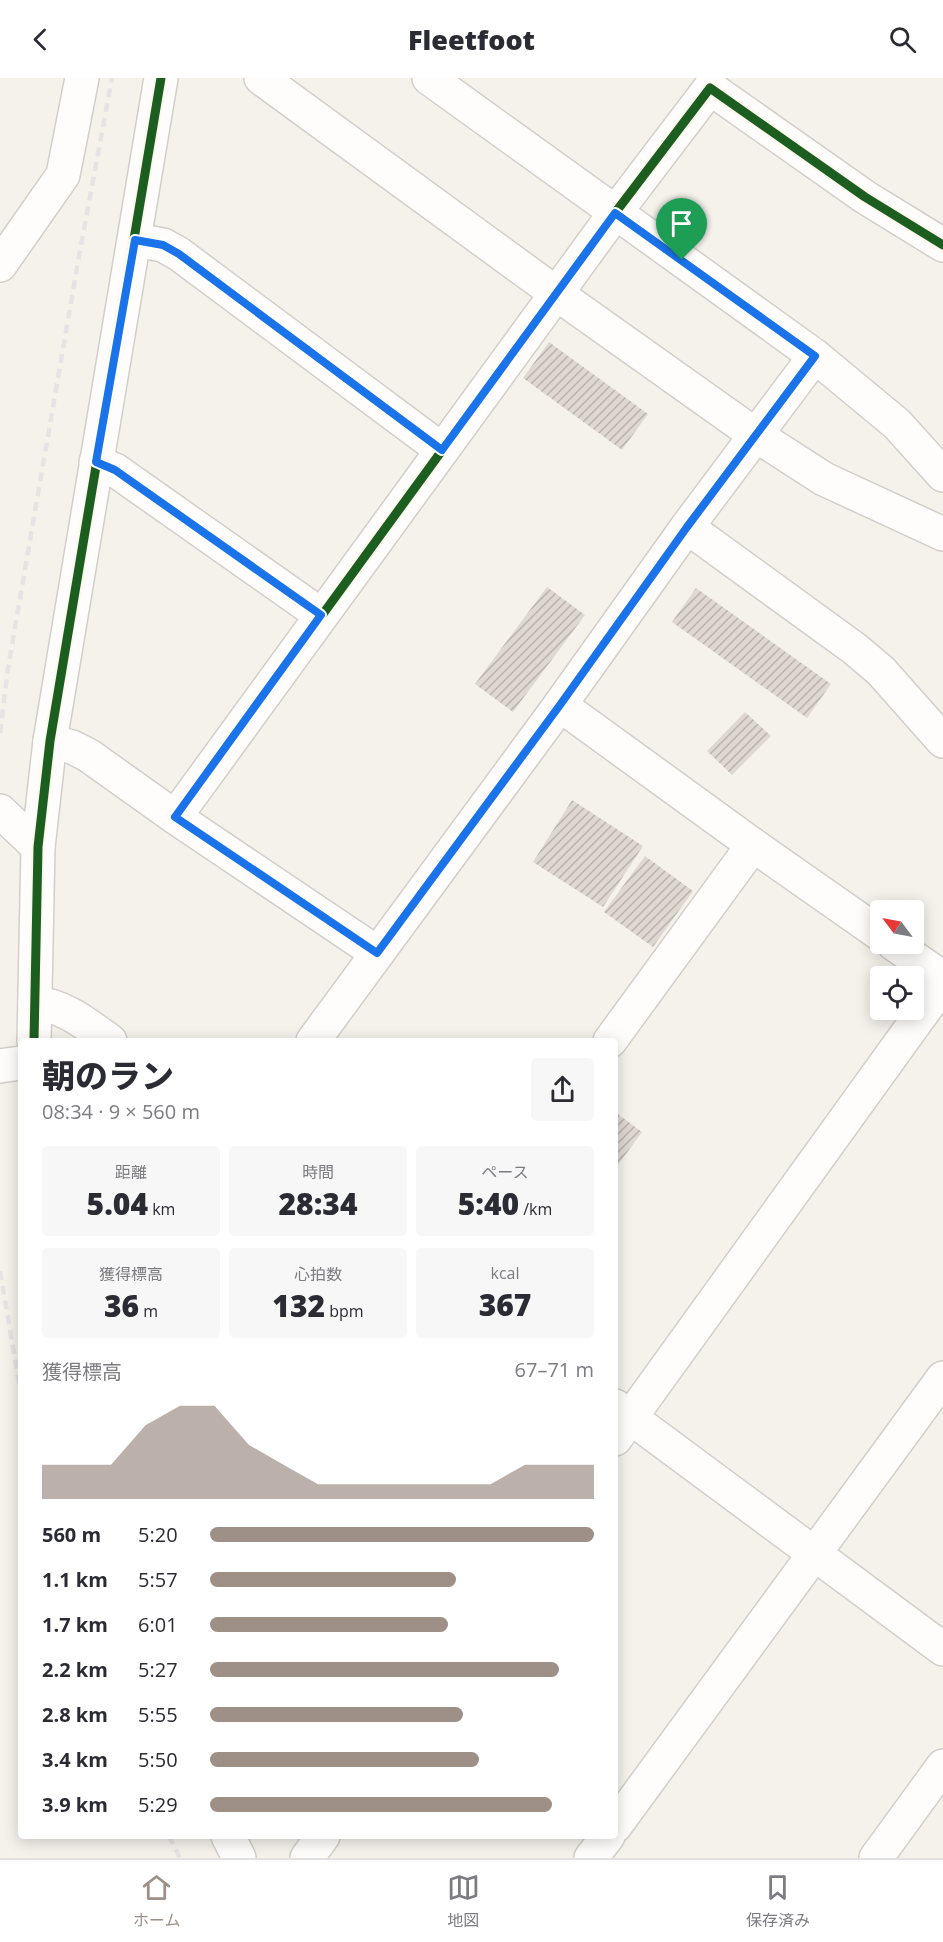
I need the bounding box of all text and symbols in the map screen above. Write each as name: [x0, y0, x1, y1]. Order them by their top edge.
text: Fleetfoot: [408, 21, 535, 58]
icon: back: [24, 23, 57, 56]
icon: search: [886, 23, 919, 56]
pin: [656, 198, 707, 260]
icon: arrive: [665, 207, 698, 240]
north arrow: [870, 900, 924, 954]
map controls: [870, 900, 924, 1020]
button: locate: [870, 966, 924, 1020]
text: 朝のラン: [42, 1053, 174, 1098]
button: share: [531, 1058, 594, 1121]
text: 08:34 · 9 × 560 m: [42, 1098, 200, 1125]
text: 距離: [115, 1161, 147, 1183]
text: 時間: [302, 1161, 334, 1183]
text: ペース: [481, 1161, 529, 1183]
text: 5.04: [87, 1183, 148, 1224]
text: 28:34: [279, 1183, 357, 1224]
text: 5:40: [458, 1183, 519, 1224]
text: km: [148, 1198, 175, 1220]
text: /km: [519, 1198, 552, 1220]
text: kcal: [491, 1262, 520, 1284]
text: 獲得標高: [99, 1263, 163, 1285]
text: 心拍数: [294, 1263, 342, 1285]
text: 367: [479, 1284, 531, 1325]
text: 36: [104, 1285, 139, 1326]
text: 132: [272, 1285, 325, 1326]
text: m: [139, 1300, 158, 1322]
text: bpm: [325, 1300, 364, 1322]
text: 67–71 m: [515, 1356, 594, 1383]
text: 獲得標高: [42, 1358, 122, 1385]
text: 560 m: [42, 1521, 101, 1548]
text: 5:20: [138, 1521, 178, 1548]
text: 1.1 km: [42, 1566, 108, 1593]
text: 5:57: [138, 1566, 178, 1593]
text: 1.7 km: [42, 1611, 108, 1638]
text: 6:01: [138, 1611, 178, 1638]
text: 2.2 km: [42, 1656, 108, 1683]
text: 5:27: [138, 1656, 178, 1683]
text: 2.8 km: [42, 1701, 108, 1728]
text: 5:55: [138, 1701, 178, 1728]
text: 3.4 km: [42, 1746, 108, 1773]
text: 5:50: [138, 1746, 178, 1773]
text: 3.9 km: [42, 1791, 108, 1818]
text: 5:29: [138, 1791, 178, 1818]
tab: ホーム: [133, 1871, 181, 1931]
tab: 地図: [447, 1871, 480, 1931]
tab: 保存済み: [746, 1871, 810, 1931]

